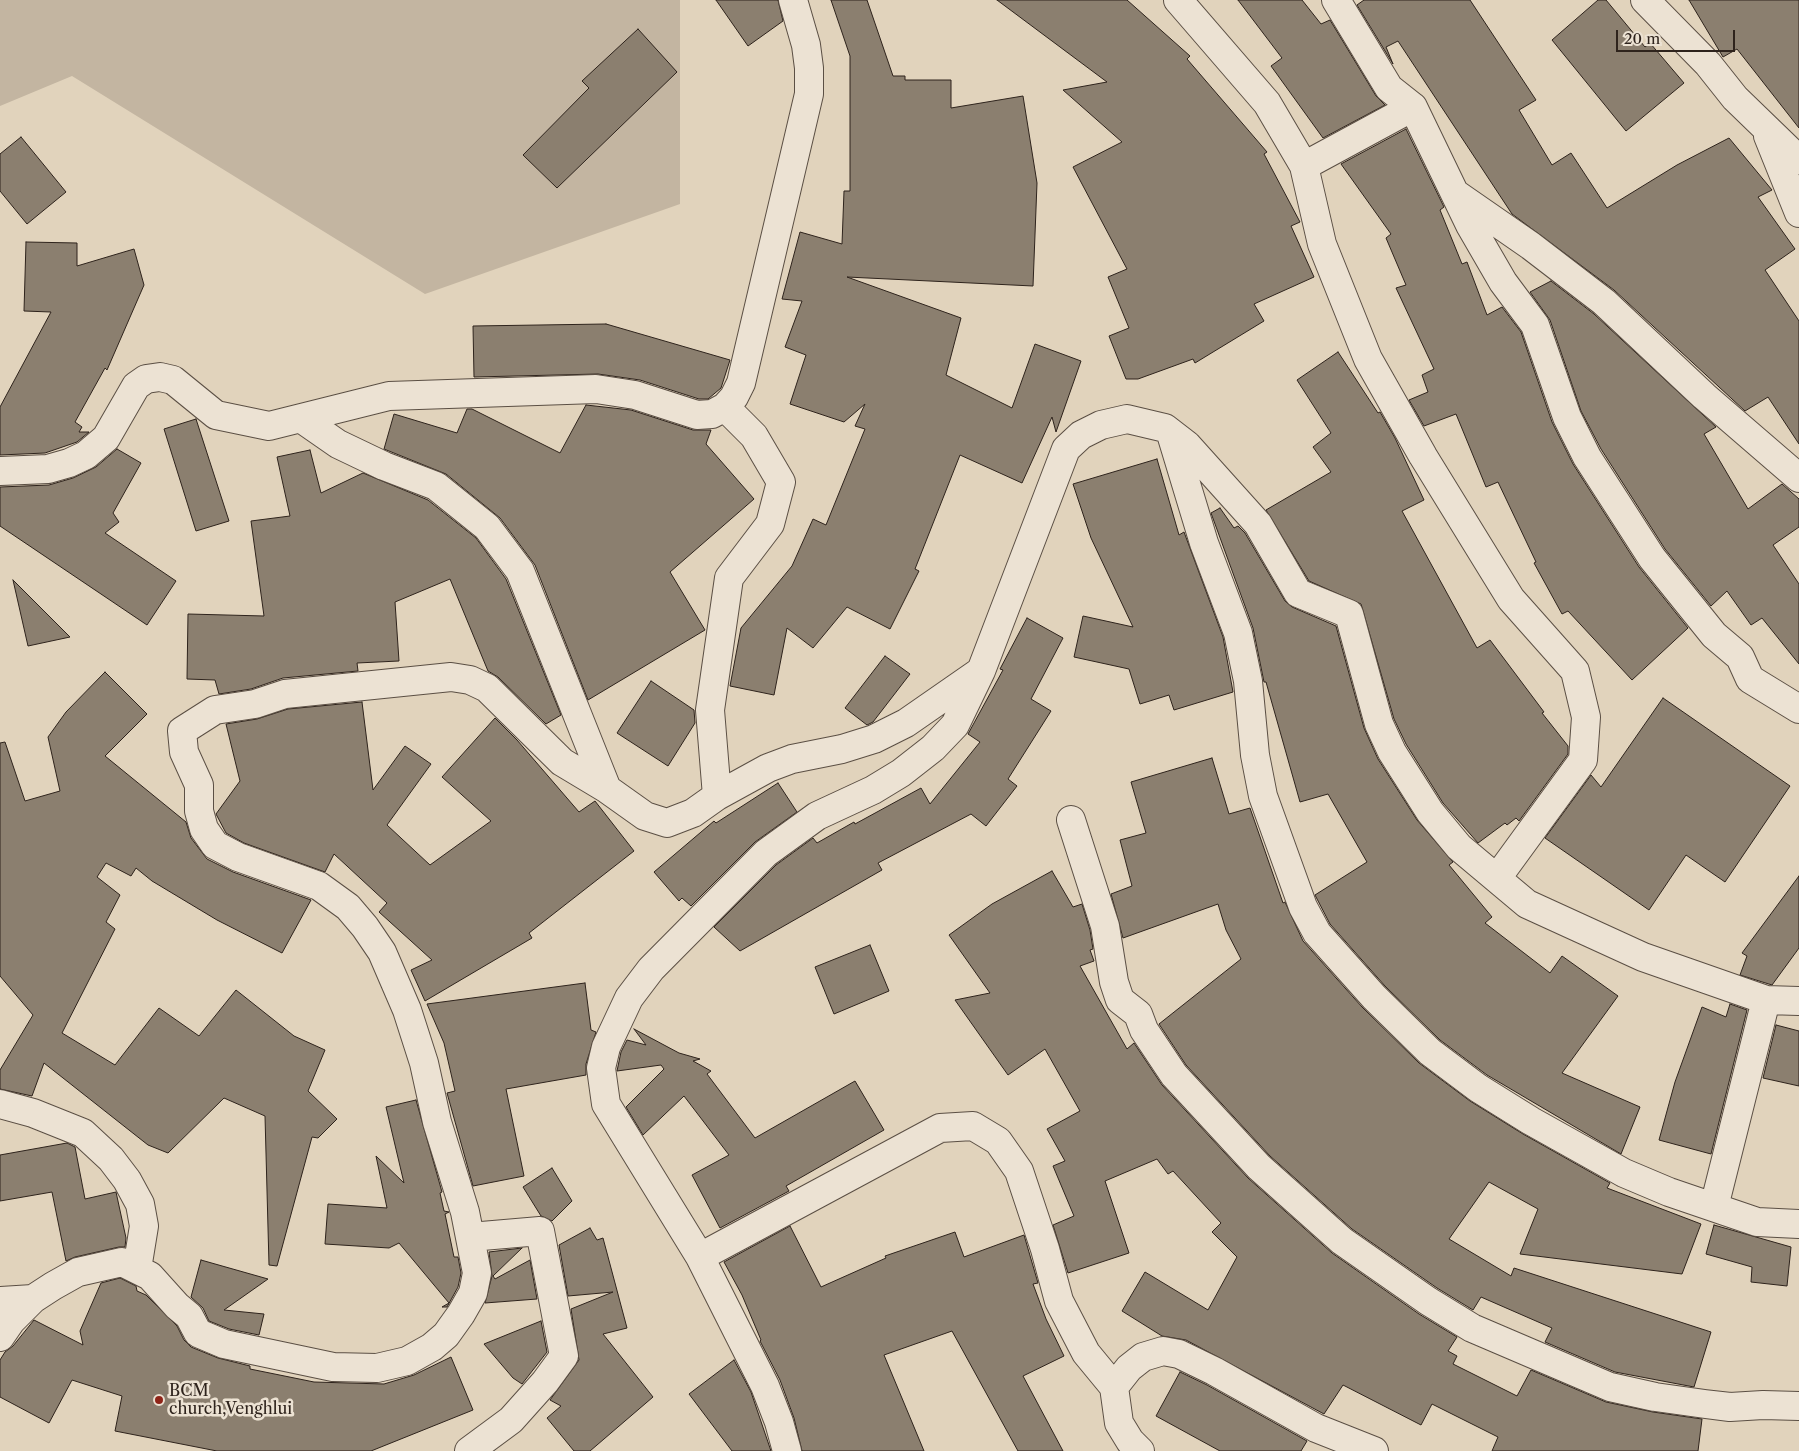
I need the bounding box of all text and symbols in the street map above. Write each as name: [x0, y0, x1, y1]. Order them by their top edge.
scale bar: [1619, 20, 1738, 52]
text: 20 m: [1624, 29, 1660, 48]
place label: BCM church,Venghlui: [169, 1381, 292, 1419]
marker: BCM church,Venghlui: [153, 1394, 165, 1406]

